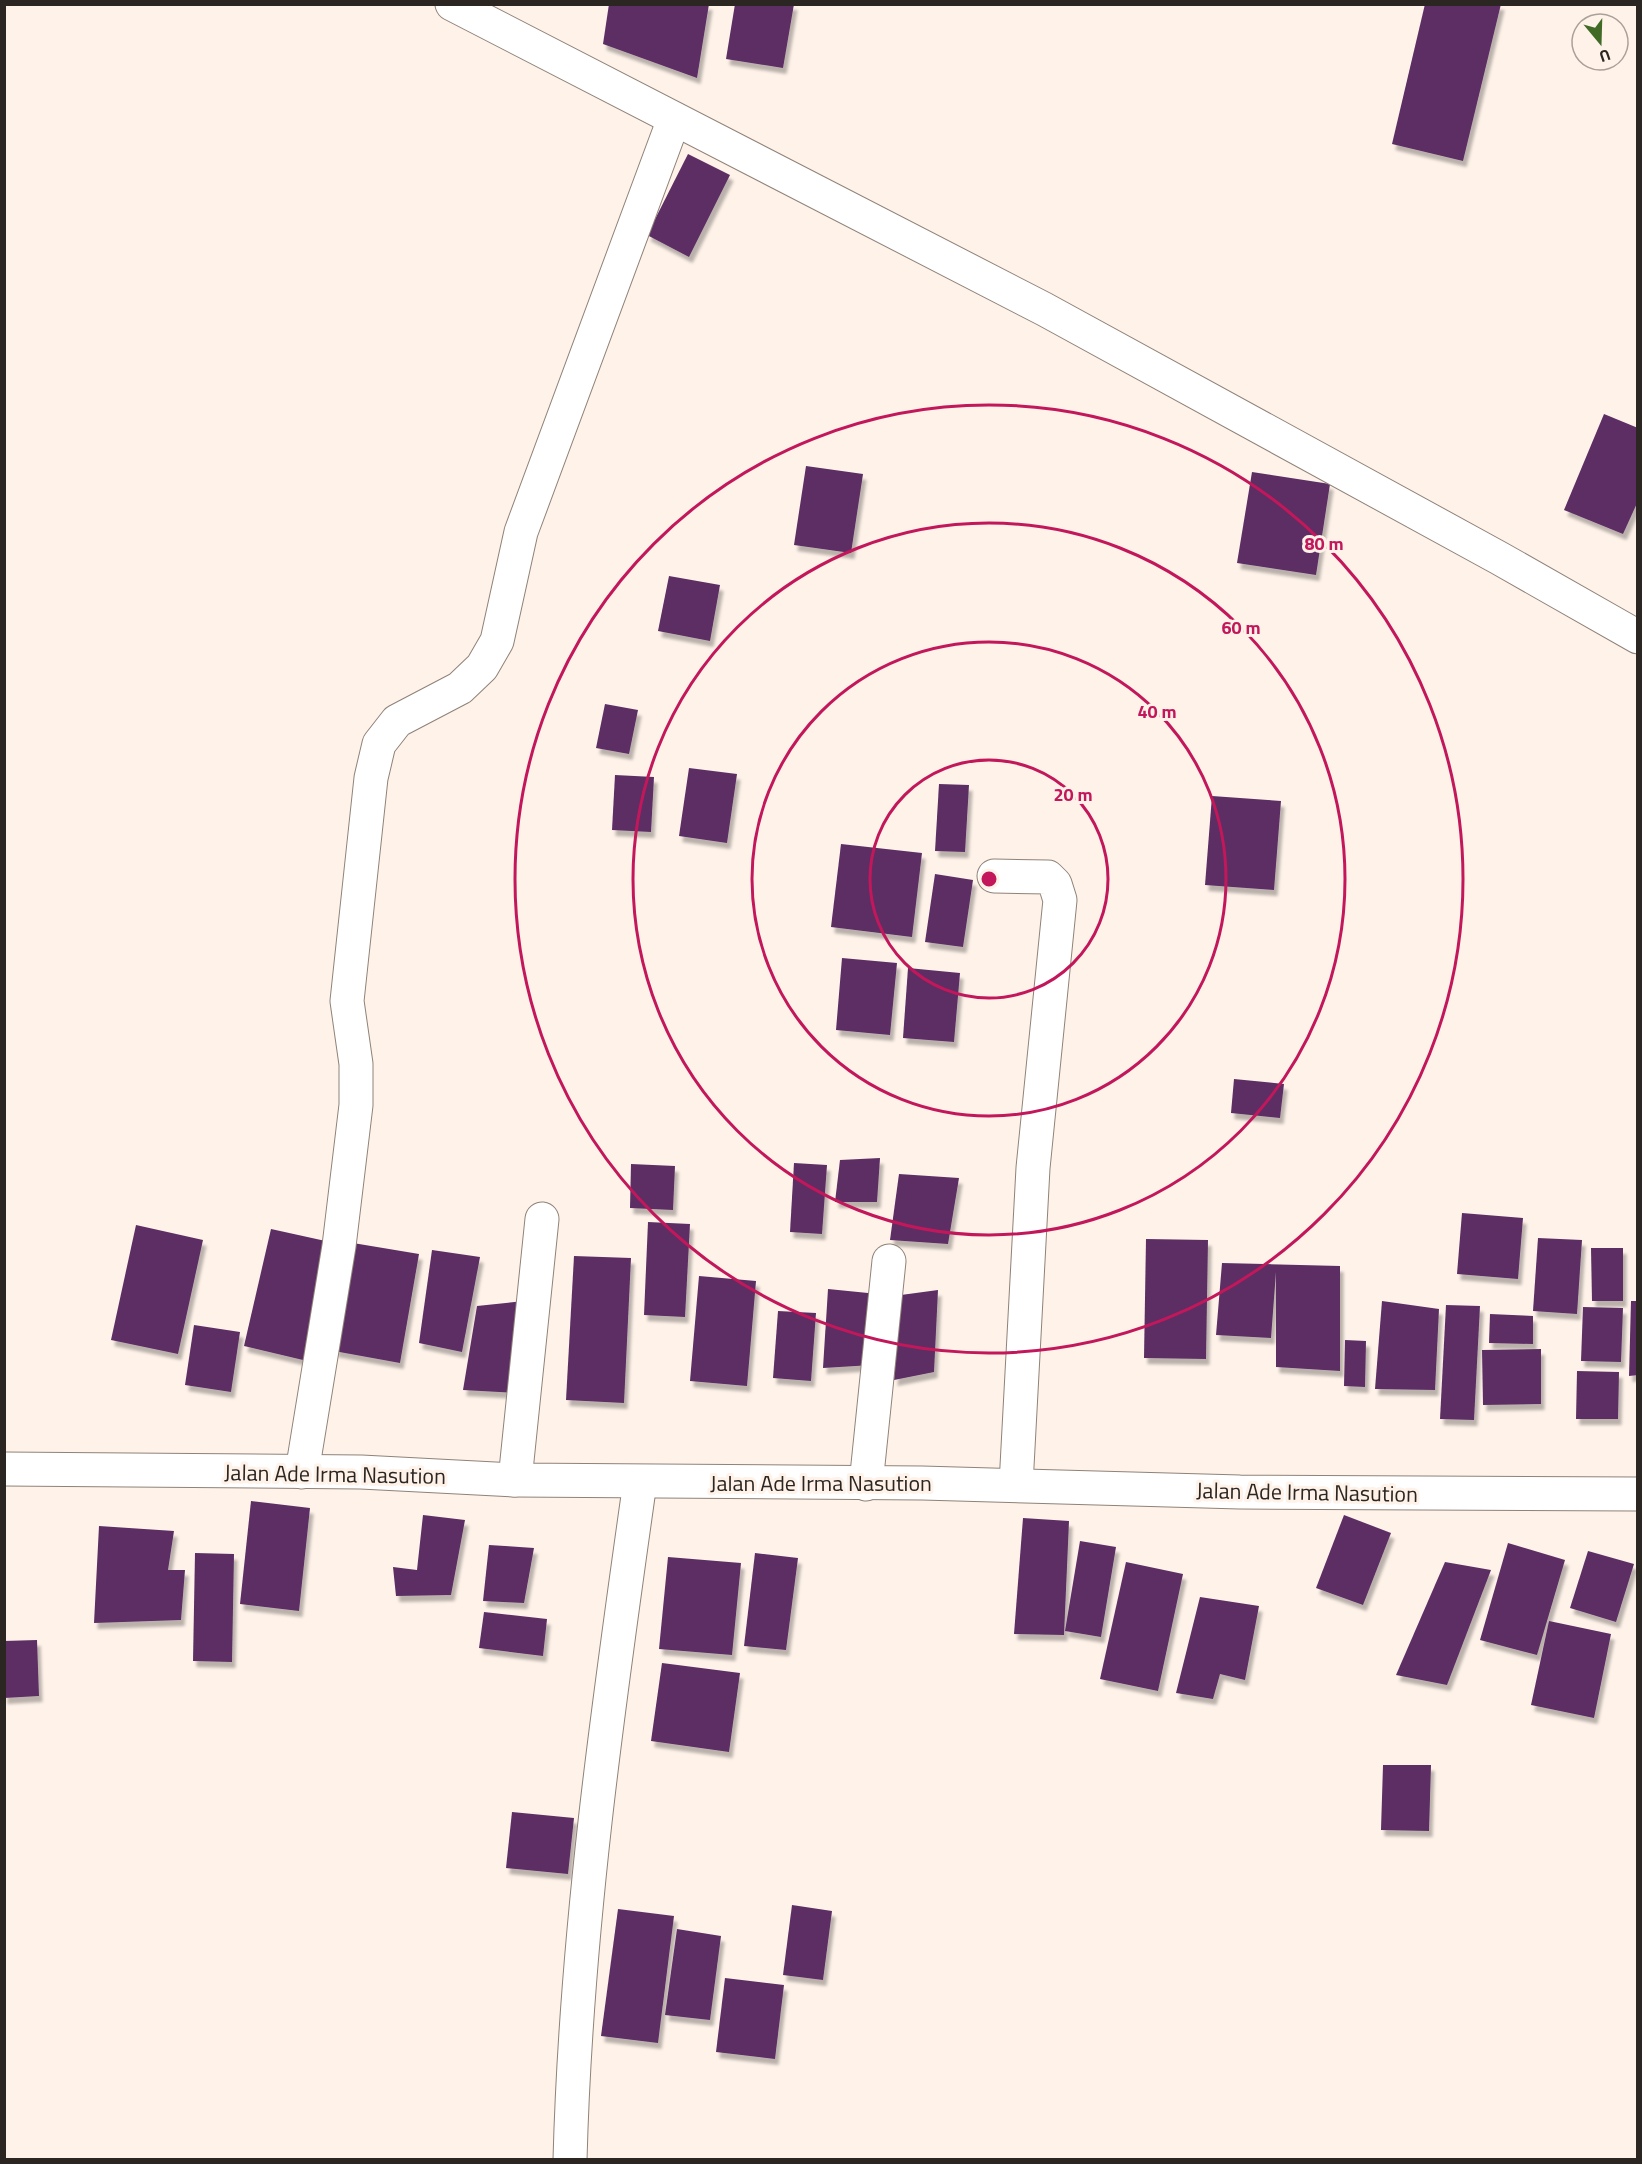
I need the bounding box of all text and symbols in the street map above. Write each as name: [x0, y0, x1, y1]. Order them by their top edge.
north arrow: [1570, 12, 1630, 72]
text: U: [1596, 43, 1614, 69]
text: 80 m: [1304, 530, 1344, 557]
text: 60 m: [1221, 614, 1261, 641]
text: 40 m: [1137, 698, 1177, 725]
text: 20 m: [1053, 781, 1093, 808]
centre of rings: [979, 869, 999, 889]
street label: Jalan Ade Irma Nasution: [224, 1455, 446, 1493]
street label: Jalan Ade Irma Nasution: [710, 1466, 932, 1500]
street label: Jalan Ade Irma Nasution: [1196, 1473, 1418, 1511]

